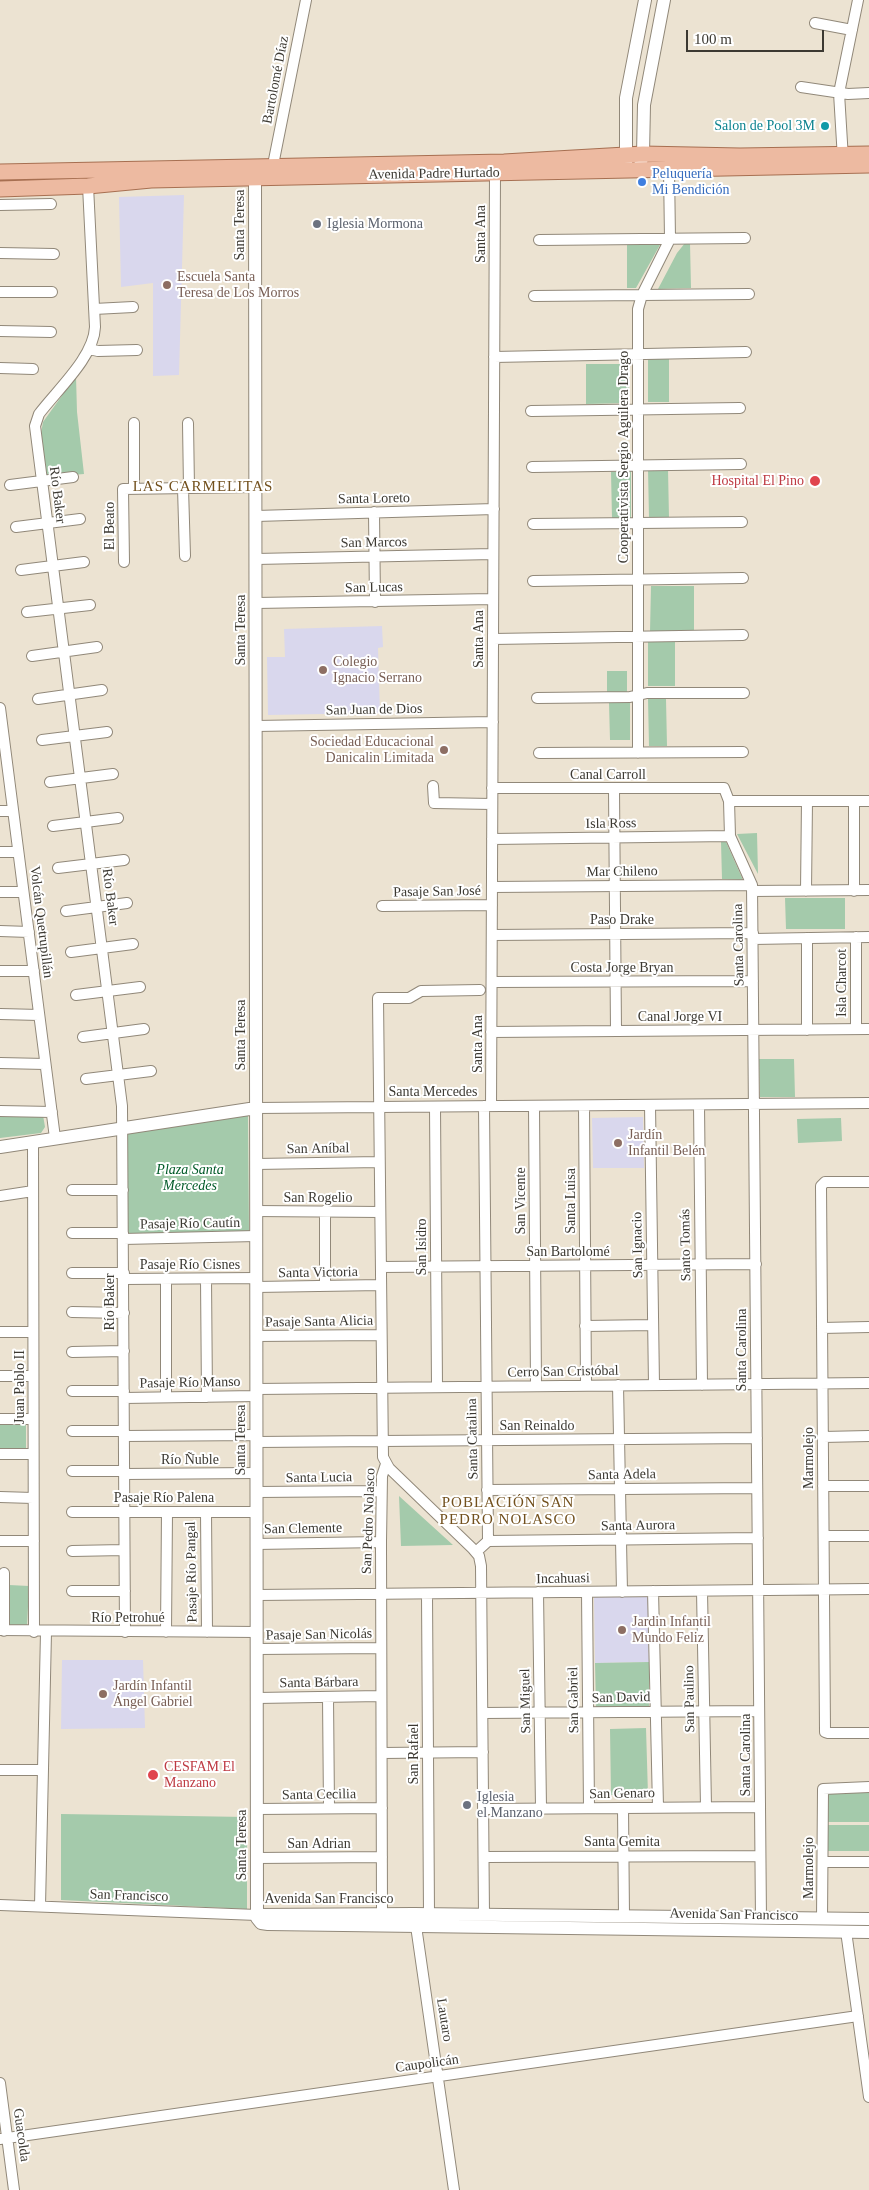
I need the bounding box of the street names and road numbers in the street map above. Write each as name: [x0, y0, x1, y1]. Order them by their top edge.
street label: Bartolomé Díaz: [259, 35, 293, 125]
street label: Avenida Padre Hurtado: [368, 164, 500, 184]
street label: Santa Teresa: [232, 190, 248, 260]
street label: Santa Ana: [473, 205, 489, 263]
street label: Cooperativista Sergio Aguilera Drago: [616, 351, 632, 563]
street label: Río Baker: [45, 466, 69, 524]
street label: Santa Loreto: [338, 490, 410, 508]
street label: El Beato: [102, 502, 118, 550]
street label: San Marcos: [341, 534, 407, 552]
street label: San Lucas: [345, 579, 403, 597]
street label: Santa Teresa: [233, 595, 249, 665]
street label: Santa Ana: [471, 610, 487, 668]
street label: San Juan de Dios: [325, 701, 423, 719]
street label: Canal Carroll: [570, 767, 646, 783]
street label: Isla Ross: [585, 815, 637, 833]
street label: Mar Chileno: [586, 863, 658, 881]
street label: Volcán Quetrupillán: [26, 865, 56, 979]
street label: Río Baker: [98, 868, 122, 926]
street label: Pasaje San José: [393, 883, 481, 901]
street label: Santa Carolina: [730, 903, 748, 987]
street label: Paso Drake: [590, 912, 654, 928]
street label: Isla Charcot: [834, 949, 850, 1017]
street label: Costa Jorge Bryan: [570, 960, 674, 976]
street label: Santa Teresa: [233, 1000, 249, 1070]
street label: Canal Jorge VI: [638, 1009, 722, 1025]
street label: Santa Ana: [470, 1015, 486, 1073]
street label: Santa Mercedes: [388, 1084, 478, 1100]
street label: San Aníbal: [287, 1140, 349, 1158]
street label: San Vicente: [513, 1167, 529, 1235]
street label: Santa Luisa: [563, 1168, 579, 1234]
street label: San Rogelio: [284, 1190, 352, 1206]
street label: Santo Tomás: [677, 1209, 695, 1281]
street label: San Ignacio: [629, 1212, 647, 1278]
street label: Pasaje Río Cautín: [140, 1215, 240, 1233]
street label: San Isidro: [414, 1218, 430, 1276]
street label: San Bartolomé: [526, 1244, 610, 1260]
street label: Pasaje Río Cisnes: [140, 1257, 240, 1273]
street label: Santa Victoria: [278, 1264, 358, 1282]
street label: Río Baker: [102, 1273, 118, 1331]
street label: Santa Carolina: [734, 1309, 750, 1391]
street label: Pasaje Santa Alicia: [265, 1313, 373, 1331]
street label: Juan Pablo II: [12, 1350, 28, 1424]
street label: Cerro San Cristóbal: [507, 1363, 619, 1381]
street label: Pasaje Río Manso: [139, 1374, 241, 1392]
street label: Santa Catalina: [464, 1398, 482, 1480]
street label: Santa Teresa: [233, 1405, 249, 1475]
street label: San Reinaldo: [499, 1418, 575, 1434]
street label: Marmolejo: [801, 1427, 817, 1489]
street label: Río Ñuble: [161, 1452, 219, 1468]
street label: Santa Adela: [588, 1466, 656, 1484]
street label: San Pedro Nolasco: [359, 1467, 379, 1575]
street label: Santa Lucia: [286, 1469, 352, 1487]
street label: Pasaje Río Palena: [114, 1490, 214, 1506]
street label: Santa Aurora: [601, 1517, 675, 1535]
street label: San Clemente: [264, 1520, 342, 1538]
street label: Pasaje Río Pangal: [183, 1521, 201, 1623]
street label: Incahuasi: [536, 1570, 590, 1588]
street label: Río Petrohué: [91, 1610, 165, 1626]
street label: Pasaje San Nicolás: [266, 1626, 372, 1644]
street label: San Paulino: [681, 1665, 699, 1733]
street label: San Gabriel: [565, 1667, 583, 1733]
street label: San Miguel: [517, 1668, 535, 1734]
street label: Santa Bárbara: [279, 1674, 359, 1692]
street label: San David: [592, 1689, 650, 1707]
street label: Santa Carolina: [738, 1714, 754, 1796]
street label: San Rafael: [406, 1723, 422, 1785]
street label: San Genaro: [589, 1785, 655, 1803]
street label: Santa Cecilia: [282, 1786, 356, 1804]
street label: Santa Teresa: [234, 1810, 250, 1880]
street label: Santa Gemita: [584, 1834, 660, 1850]
street label: San Adrian: [287, 1836, 351, 1852]
street label: Marmolejo: [801, 1837, 817, 1899]
street label: San Francisco: [89, 1886, 169, 1906]
street label: Avenida San Francisco: [265, 1891, 393, 1907]
street label: Avenida San Francisco: [669, 1905, 799, 1925]
street label: Lautaro: [432, 1997, 456, 2043]
street label: Caupolicán: [394, 2051, 460, 2077]
street label: Guacolda: [9, 2107, 33, 2163]

